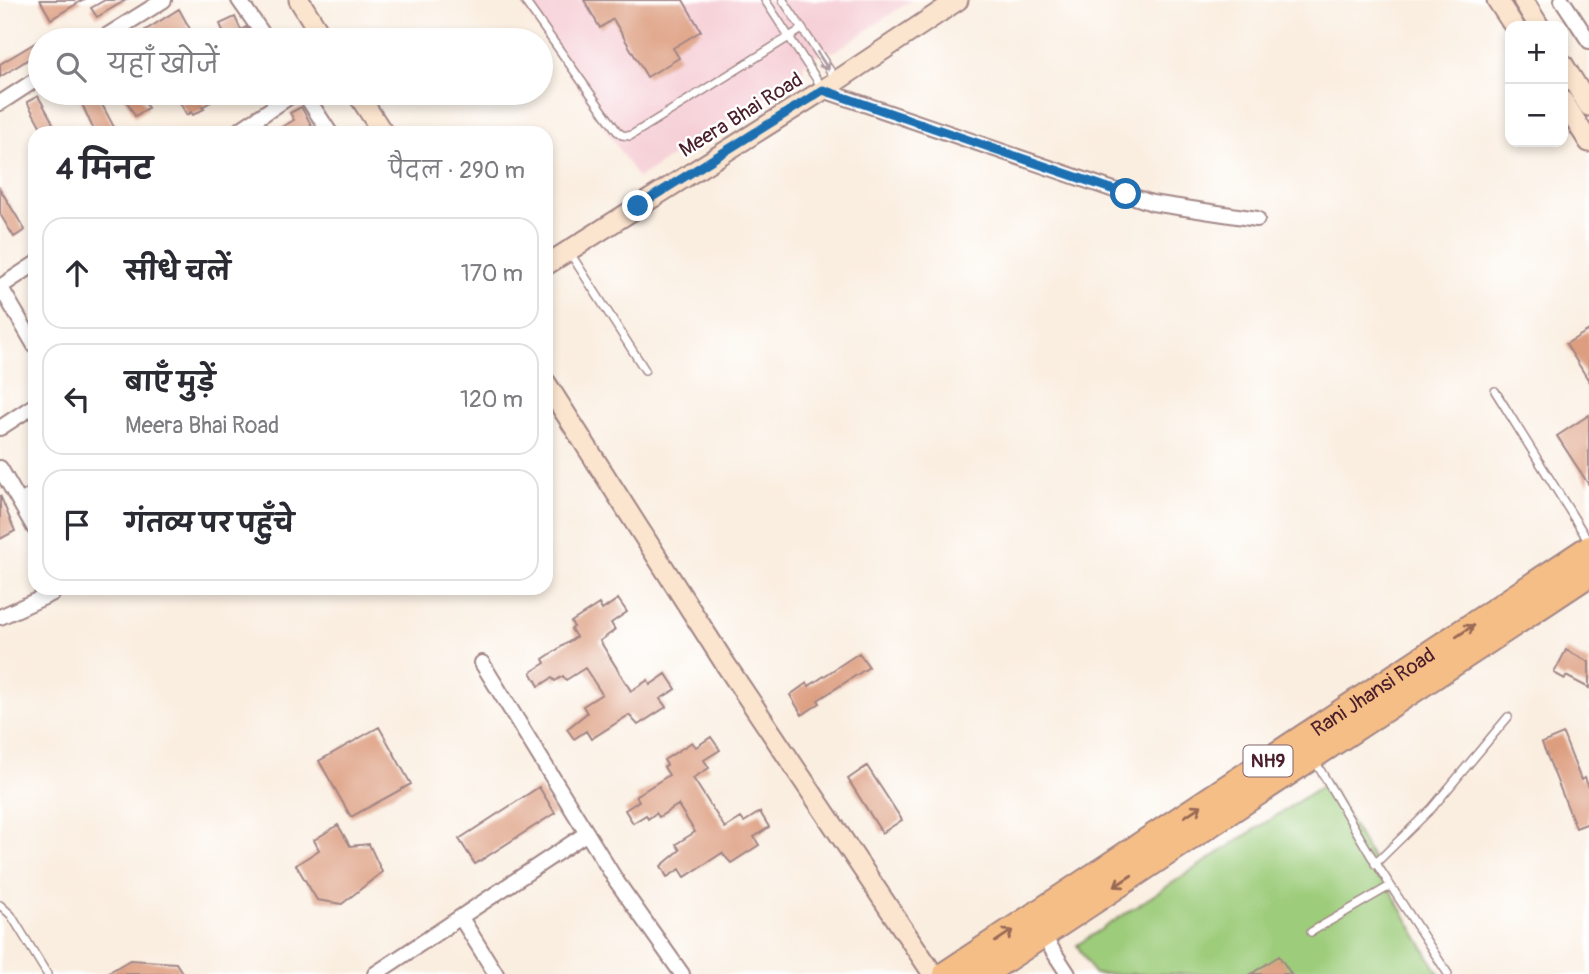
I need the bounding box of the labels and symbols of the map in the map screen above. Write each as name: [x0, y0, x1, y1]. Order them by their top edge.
one-way arrow: [816, 51, 831, 70]
street label: Meera Bhai Road: [674, 66, 808, 164]
route start: [1110, 178, 1141, 209]
route end: [622, 190, 653, 221]
one-way arrow: [1455, 624, 1474, 638]
street label: Rani Jhansi Road: [1306, 641, 1440, 743]
road number: NH9: [1244, 746, 1292, 776]
one-way arrow: [1183, 803, 1203, 817]
one-way arrow: [1114, 873, 1133, 888]
one-way arrow: [994, 929, 1013, 944]

